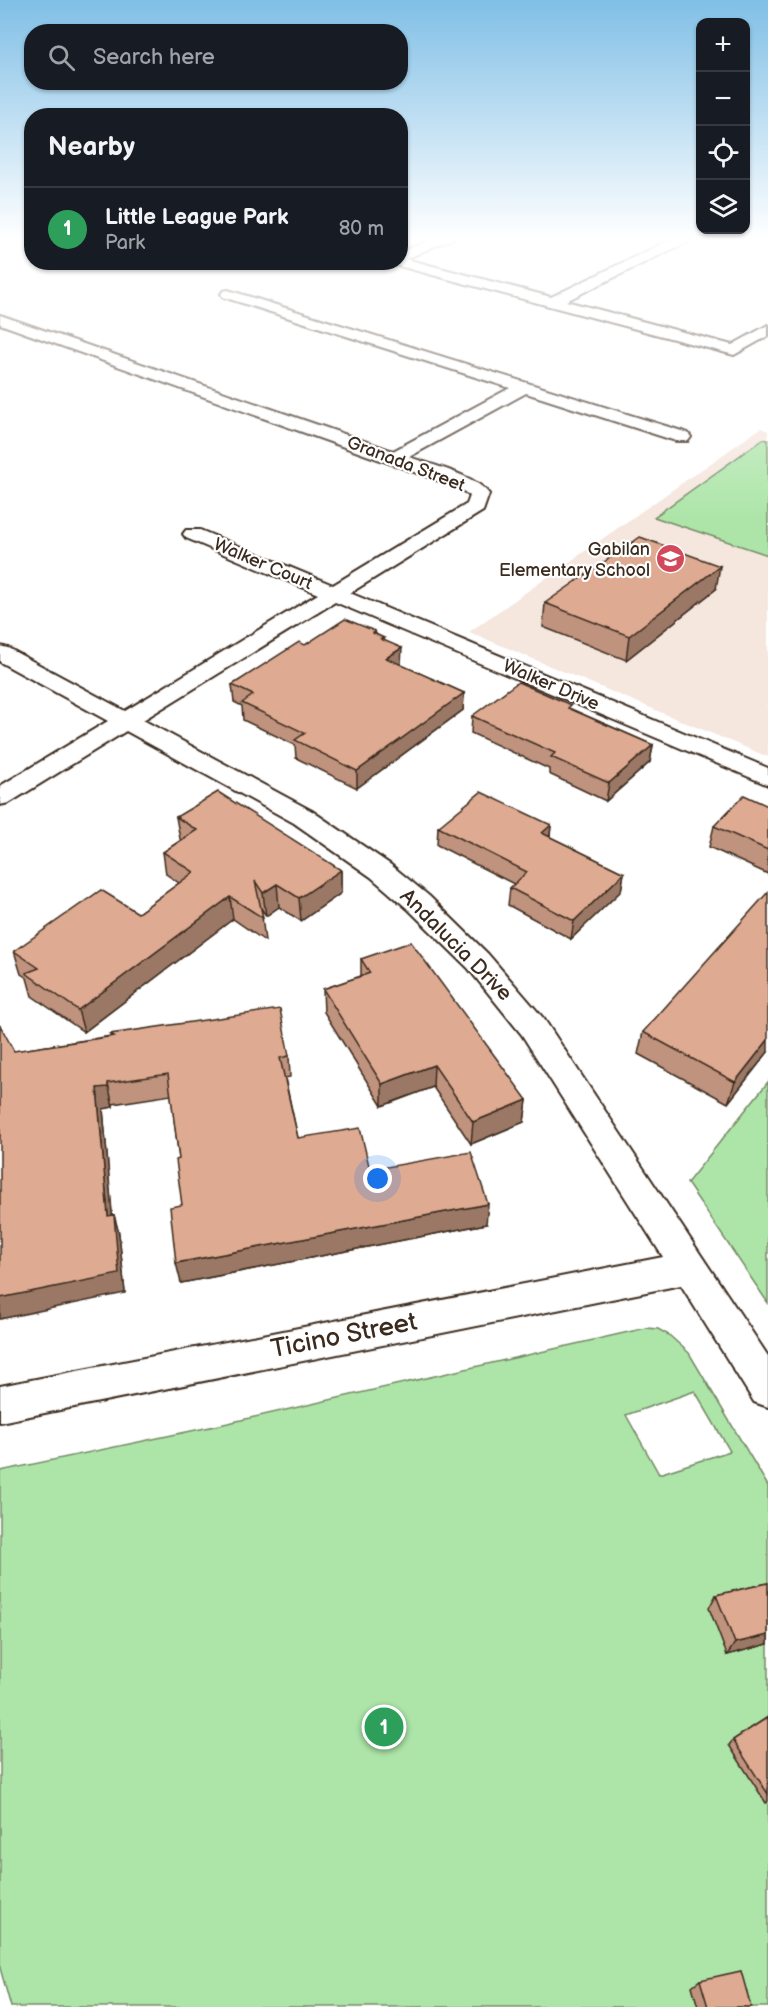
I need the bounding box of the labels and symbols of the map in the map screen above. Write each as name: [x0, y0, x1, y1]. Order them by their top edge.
street label: Granada Street: [344, 432, 468, 496]
street label: Walker Court: [210, 534, 316, 594]
place label: Gabilan Elementary School: [499, 539, 650, 581]
school or university icon: Gabilan Elementary School: [655, 543, 687, 575]
street label: Walker Drive: [500, 655, 603, 715]
street label: Andalucia Drive: [395, 884, 517, 1006]
your location: [363, 1164, 392, 1193]
street label: Ticino Street: [268, 1307, 420, 1365]
pin: 1: [364, 1704, 404, 1750]

